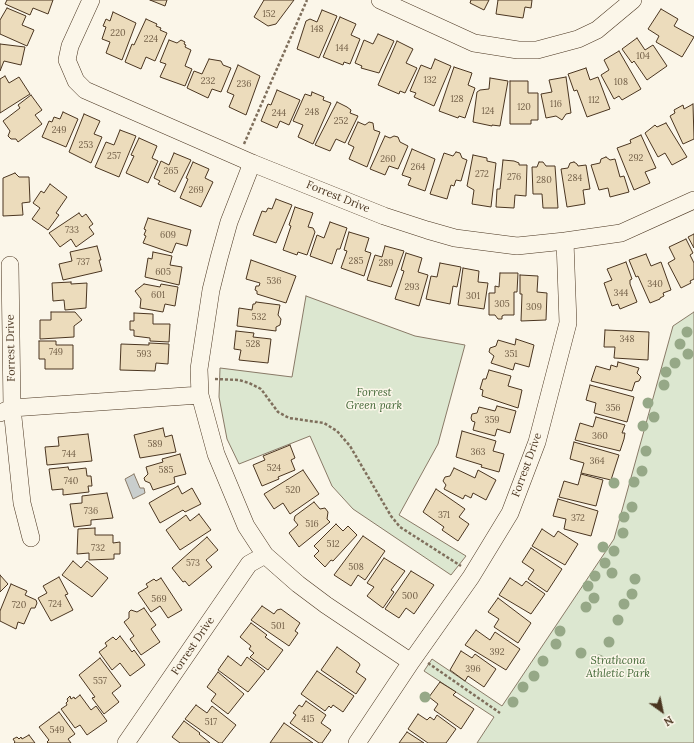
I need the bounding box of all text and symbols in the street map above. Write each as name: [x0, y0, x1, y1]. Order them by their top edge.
house number: 152: [262, 9, 276, 19]
house number: 148: [310, 24, 324, 34]
house number: 220: [110, 28, 126, 38]
house number: 224: [144, 34, 158, 44]
house number: 144: [335, 43, 349, 53]
house number: 104: [636, 51, 650, 61]
house number: 132: [423, 75, 437, 85]
house number: 232: [201, 76, 215, 86]
house number: 108: [614, 77, 628, 87]
house number: 236: [237, 79, 251, 89]
house number: 128: [450, 94, 464, 104]
house number: 112: [588, 95, 600, 105]
house number: 116: [550, 99, 562, 109]
house number: 120: [517, 102, 531, 112]
house number: 124: [482, 106, 494, 116]
house number: 248: [305, 107, 319, 117]
house number: 244: [272, 108, 286, 118]
house number: 252: [334, 116, 348, 126]
house number: 249: [52, 125, 66, 135]
house number: 253: [79, 140, 93, 150]
house number: 257: [107, 151, 121, 161]
house number: 292: [629, 153, 643, 163]
house number: 260: [380, 154, 396, 164]
house number: 264: [411, 162, 425, 172]
house number: 265: [164, 166, 178, 176]
house number: 272: [475, 169, 489, 179]
house number: 276: [507, 172, 521, 182]
house number: 284: [568, 173, 582, 183]
house number: 280: [536, 175, 552, 185]
street label: Forrest Drive: [304, 178, 372, 216]
house number: 269: [188, 185, 204, 195]
house number: 733: [65, 225, 79, 235]
house number: 609: [160, 230, 176, 240]
house number: 285: [349, 256, 363, 266]
house number: 737: [76, 257, 90, 267]
house number: 289: [378, 258, 394, 268]
house number: 605: [155, 267, 171, 277]
house number: 536: [266, 276, 282, 286]
house number: 340: [647, 279, 663, 289]
house number: 293: [404, 282, 420, 292]
house number: 344: [614, 288, 628, 298]
house number: 601: [151, 290, 165, 300]
house number: 301: [466, 291, 480, 301]
house number: 305: [494, 299, 510, 309]
house number: 309: [526, 302, 542, 312]
house number: 532: [252, 312, 266, 322]
street label: Forrest Drive: [4, 314, 18, 382]
house number: 348: [620, 334, 634, 344]
house number: 528: [246, 339, 260, 349]
house number: 749: [49, 347, 63, 357]
house number: 593: [136, 349, 152, 359]
house number: 351: [504, 349, 518, 359]
park label: Forrest Green park: [346, 386, 402, 412]
house number: 356: [605, 403, 621, 413]
house number: 359: [484, 415, 500, 425]
street label: Forrest Drive: [509, 431, 545, 499]
house number: 360: [592, 431, 608, 441]
house number: 589: [147, 439, 163, 449]
house number: 363: [470, 447, 486, 457]
house number: 744: [62, 449, 76, 459]
house number: 364: [589, 456, 605, 466]
house number: 524: [267, 463, 281, 473]
house number: 585: [159, 465, 173, 475]
house number: 740: [64, 476, 78, 486]
house number: 520: [285, 485, 301, 495]
house number: 736: [84, 506, 98, 516]
house number: 371: [438, 510, 450, 520]
house number: 372: [571, 513, 585, 523]
house number: 516: [305, 519, 319, 529]
house number: 512: [326, 539, 340, 549]
house number: 732: [91, 543, 105, 553]
house number: 573: [186, 558, 200, 568]
house number: 508: [348, 562, 364, 572]
house number: 500: [402, 591, 418, 601]
house number: 569: [151, 594, 167, 604]
house number: 724: [48, 599, 62, 609]
house number: 720: [12, 600, 26, 610]
street label: Forrest Drive: [169, 614, 217, 678]
house number: 501: [271, 621, 285, 631]
house number: 392: [489, 647, 505, 657]
park label: Strathcona Athletic Park: [586, 654, 650, 680]
house number: 396: [465, 664, 481, 674]
house number: 557: [93, 676, 107, 686]
north arrow: [642, 691, 682, 731]
text: N: [661, 713, 676, 729]
house number: 415: [301, 714, 315, 724]
house number: 517: [205, 717, 217, 727]
house number: 549: [50, 725, 64, 735]

